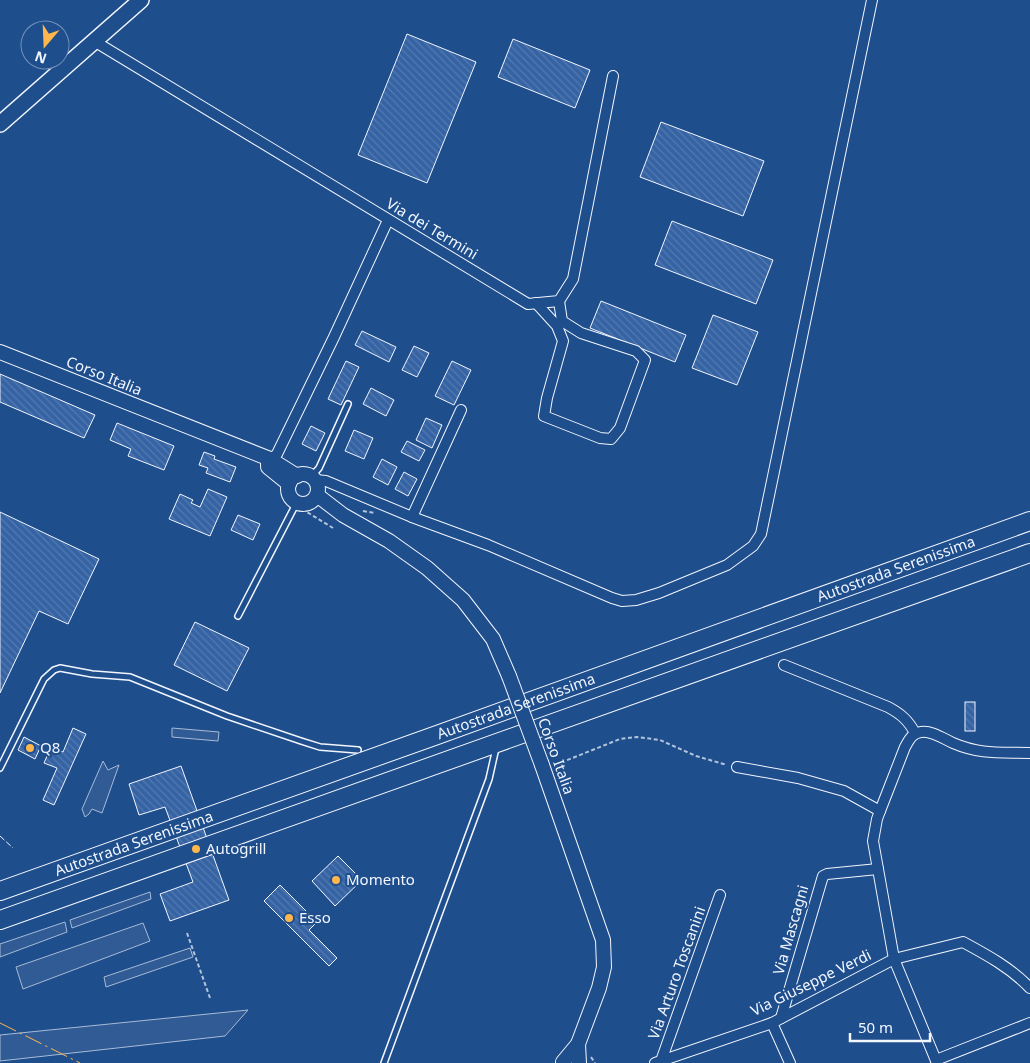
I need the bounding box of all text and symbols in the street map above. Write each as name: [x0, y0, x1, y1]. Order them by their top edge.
north arrow: [20, 20, 70, 70]
text: N: [32, 47, 49, 69]
street label: Via dei Termini: [383, 193, 482, 263]
street label: Corso Italia: [64, 351, 145, 399]
street label: Autostrada Serenissima: [814, 531, 978, 606]
street label: Autostrada Serenissima: [434, 668, 598, 743]
street label: Corso Italia: [534, 715, 580, 797]
place label: Q8: [40, 737, 60, 757]
marker: Q8: [24, 742, 36, 754]
street label: Autostrada Serenissima: [52, 805, 215, 880]
place label: Autogrill: [206, 838, 266, 858]
marker: Autogrill: [190, 843, 202, 855]
place label: Momento: [346, 869, 415, 889]
marker: Momento: [330, 874, 342, 886]
street label: Via Mascagni: [768, 883, 812, 977]
street label: Via Arturo Toscanini: [643, 903, 709, 1042]
place label: Esso: [299, 907, 331, 927]
marker: Esso: [283, 912, 295, 924]
street label: Via Giuseppe Verdi: [747, 944, 874, 1020]
scale bar: [850, 1010, 930, 1042]
text: 50 m: [858, 1017, 893, 1037]

